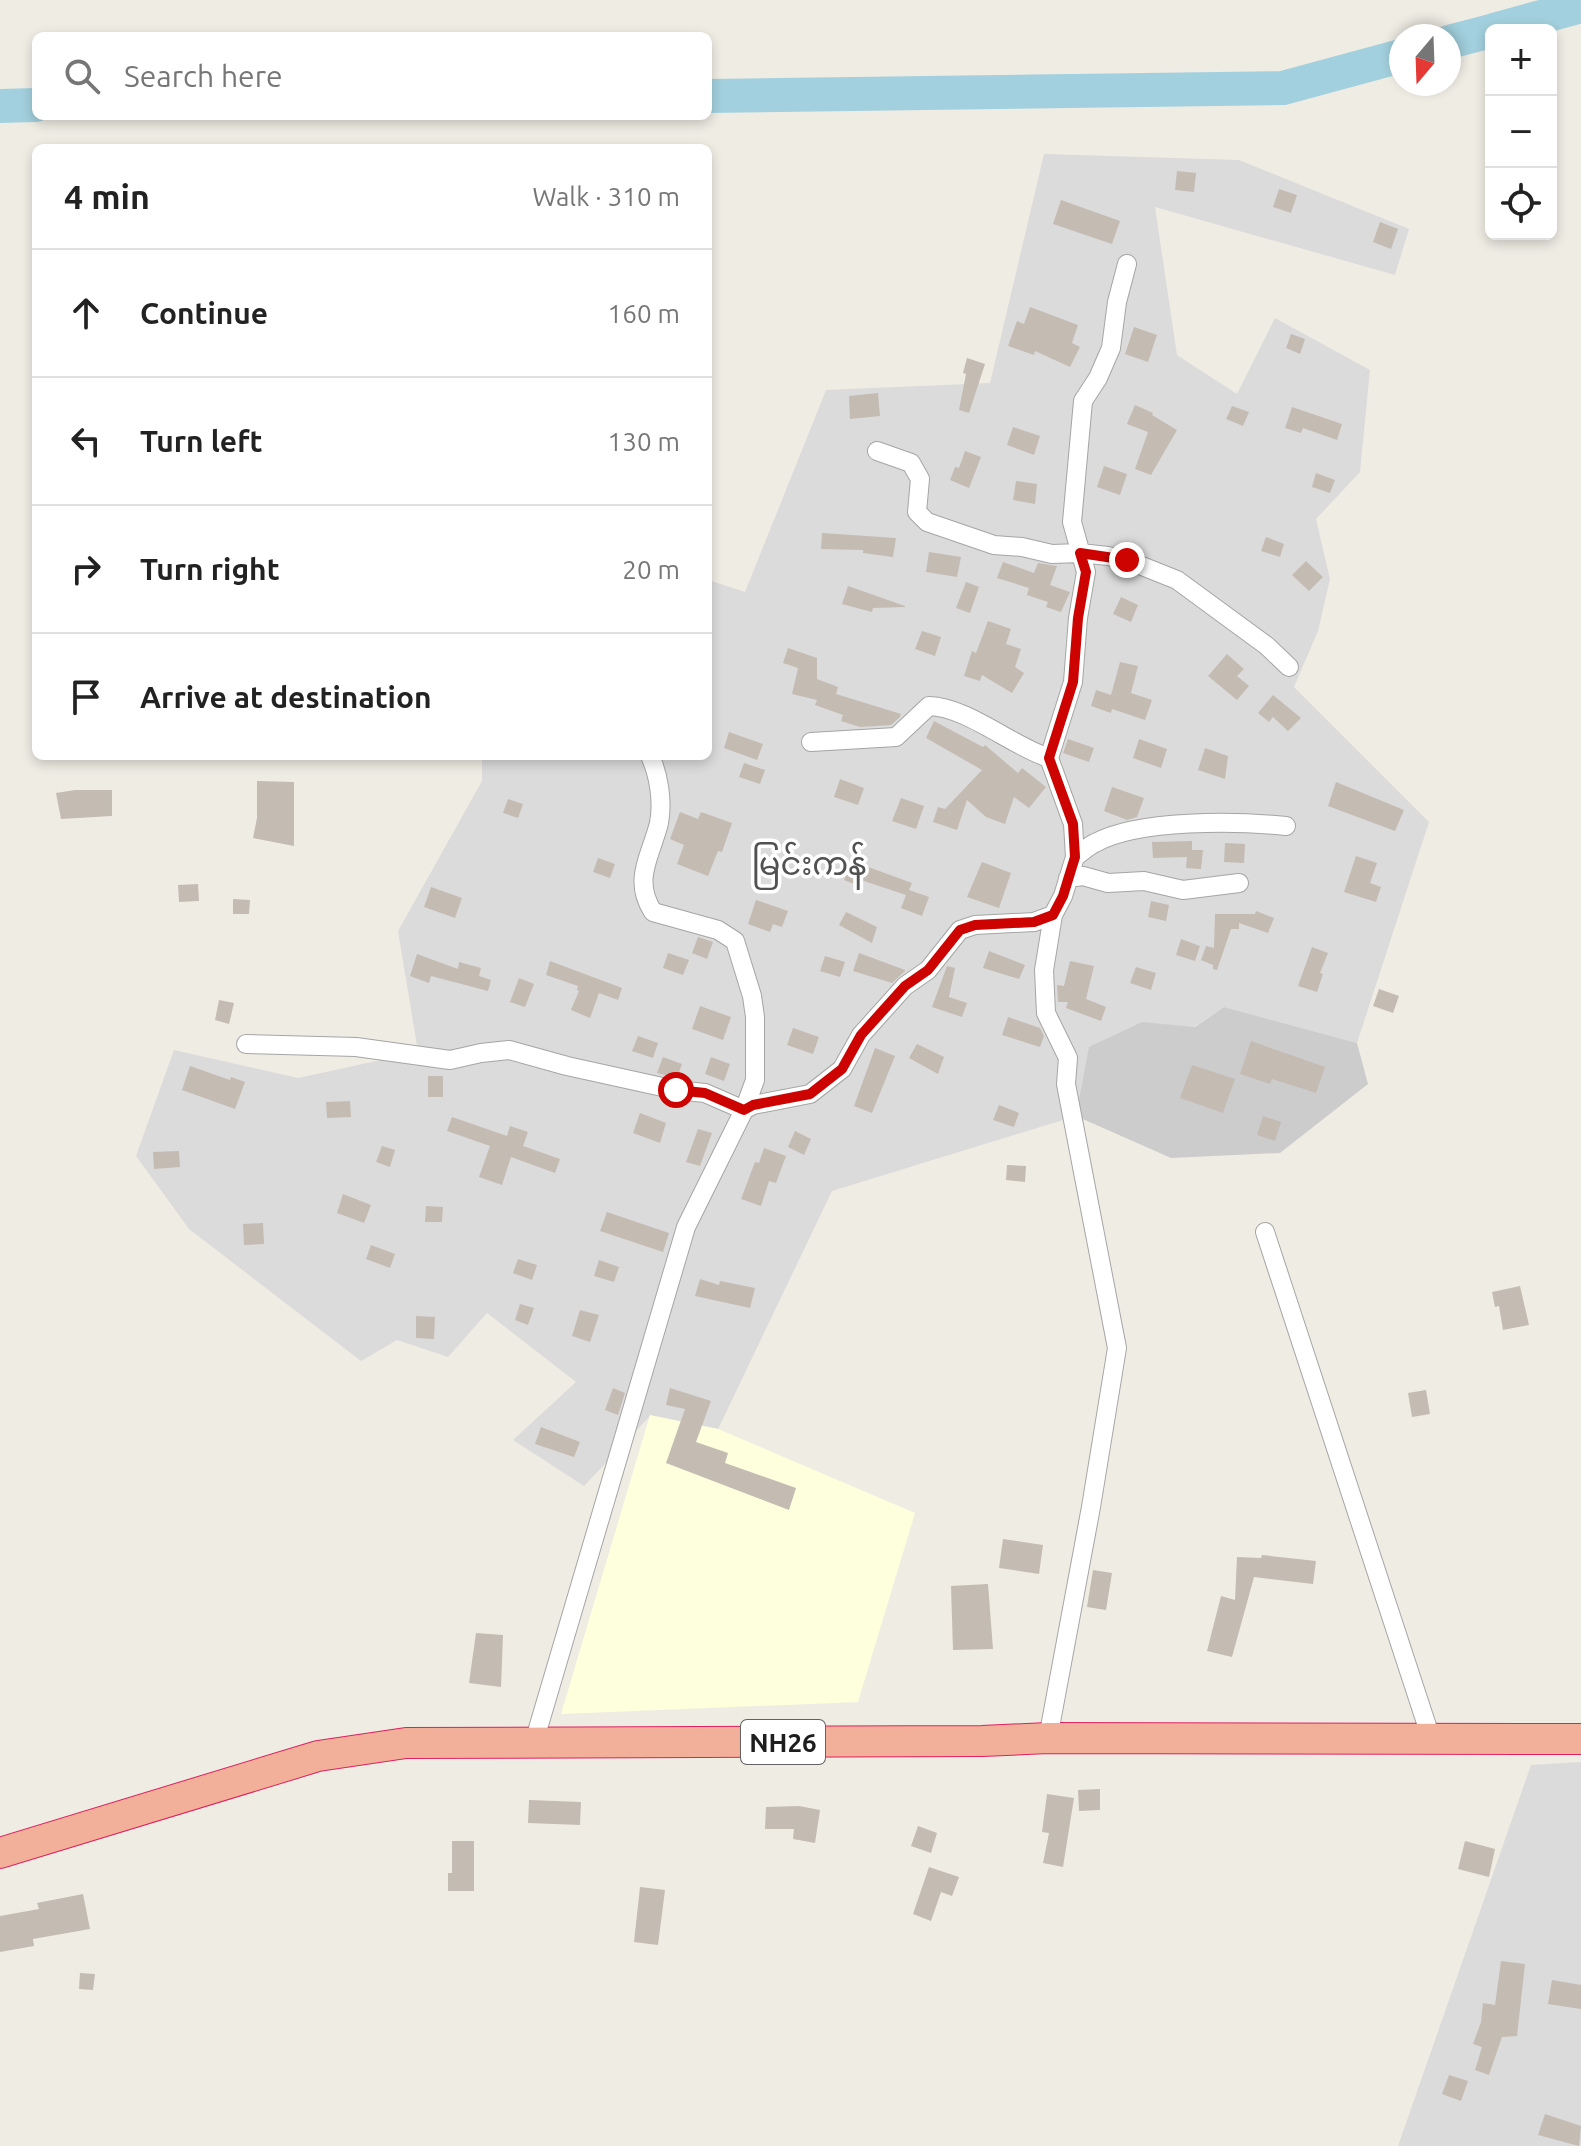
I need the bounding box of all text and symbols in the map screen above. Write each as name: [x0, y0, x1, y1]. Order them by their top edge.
north arrow: [1389, 24, 1461, 96]
map controls: [1485, 24, 1557, 240]
button: +: [1485, 24, 1557, 96]
search box: [32, 32, 712, 120]
icon: search: [60, 54, 104, 98]
text: Search here: [124, 59, 283, 93]
button: −: [1485, 96, 1557, 168]
button: locate: [1485, 168, 1557, 240]
text: 4 min: [64, 177, 150, 215]
text: Walk · 310 m: [532, 182, 680, 211]
icon: ahead: [64, 291, 108, 335]
text: Continue: [140, 296, 268, 330]
text: 160 m: [608, 299, 680, 328]
icon: left: [64, 419, 108, 463]
text: Turn left: [140, 424, 262, 458]
text: 130 m: [608, 427, 680, 456]
route end: [1109, 542, 1145, 578]
icon: right: [64, 547, 108, 591]
text: Turn right: [140, 552, 280, 586]
text: 20 m: [622, 555, 680, 584]
icon: arrive: [64, 675, 108, 719]
text: Arrive at destination: [140, 680, 432, 714]
district label: မြင်းကန်: [751, 841, 867, 890]
route start: [658, 1072, 694, 1108]
road number: NH26: [741, 1720, 825, 1764]

